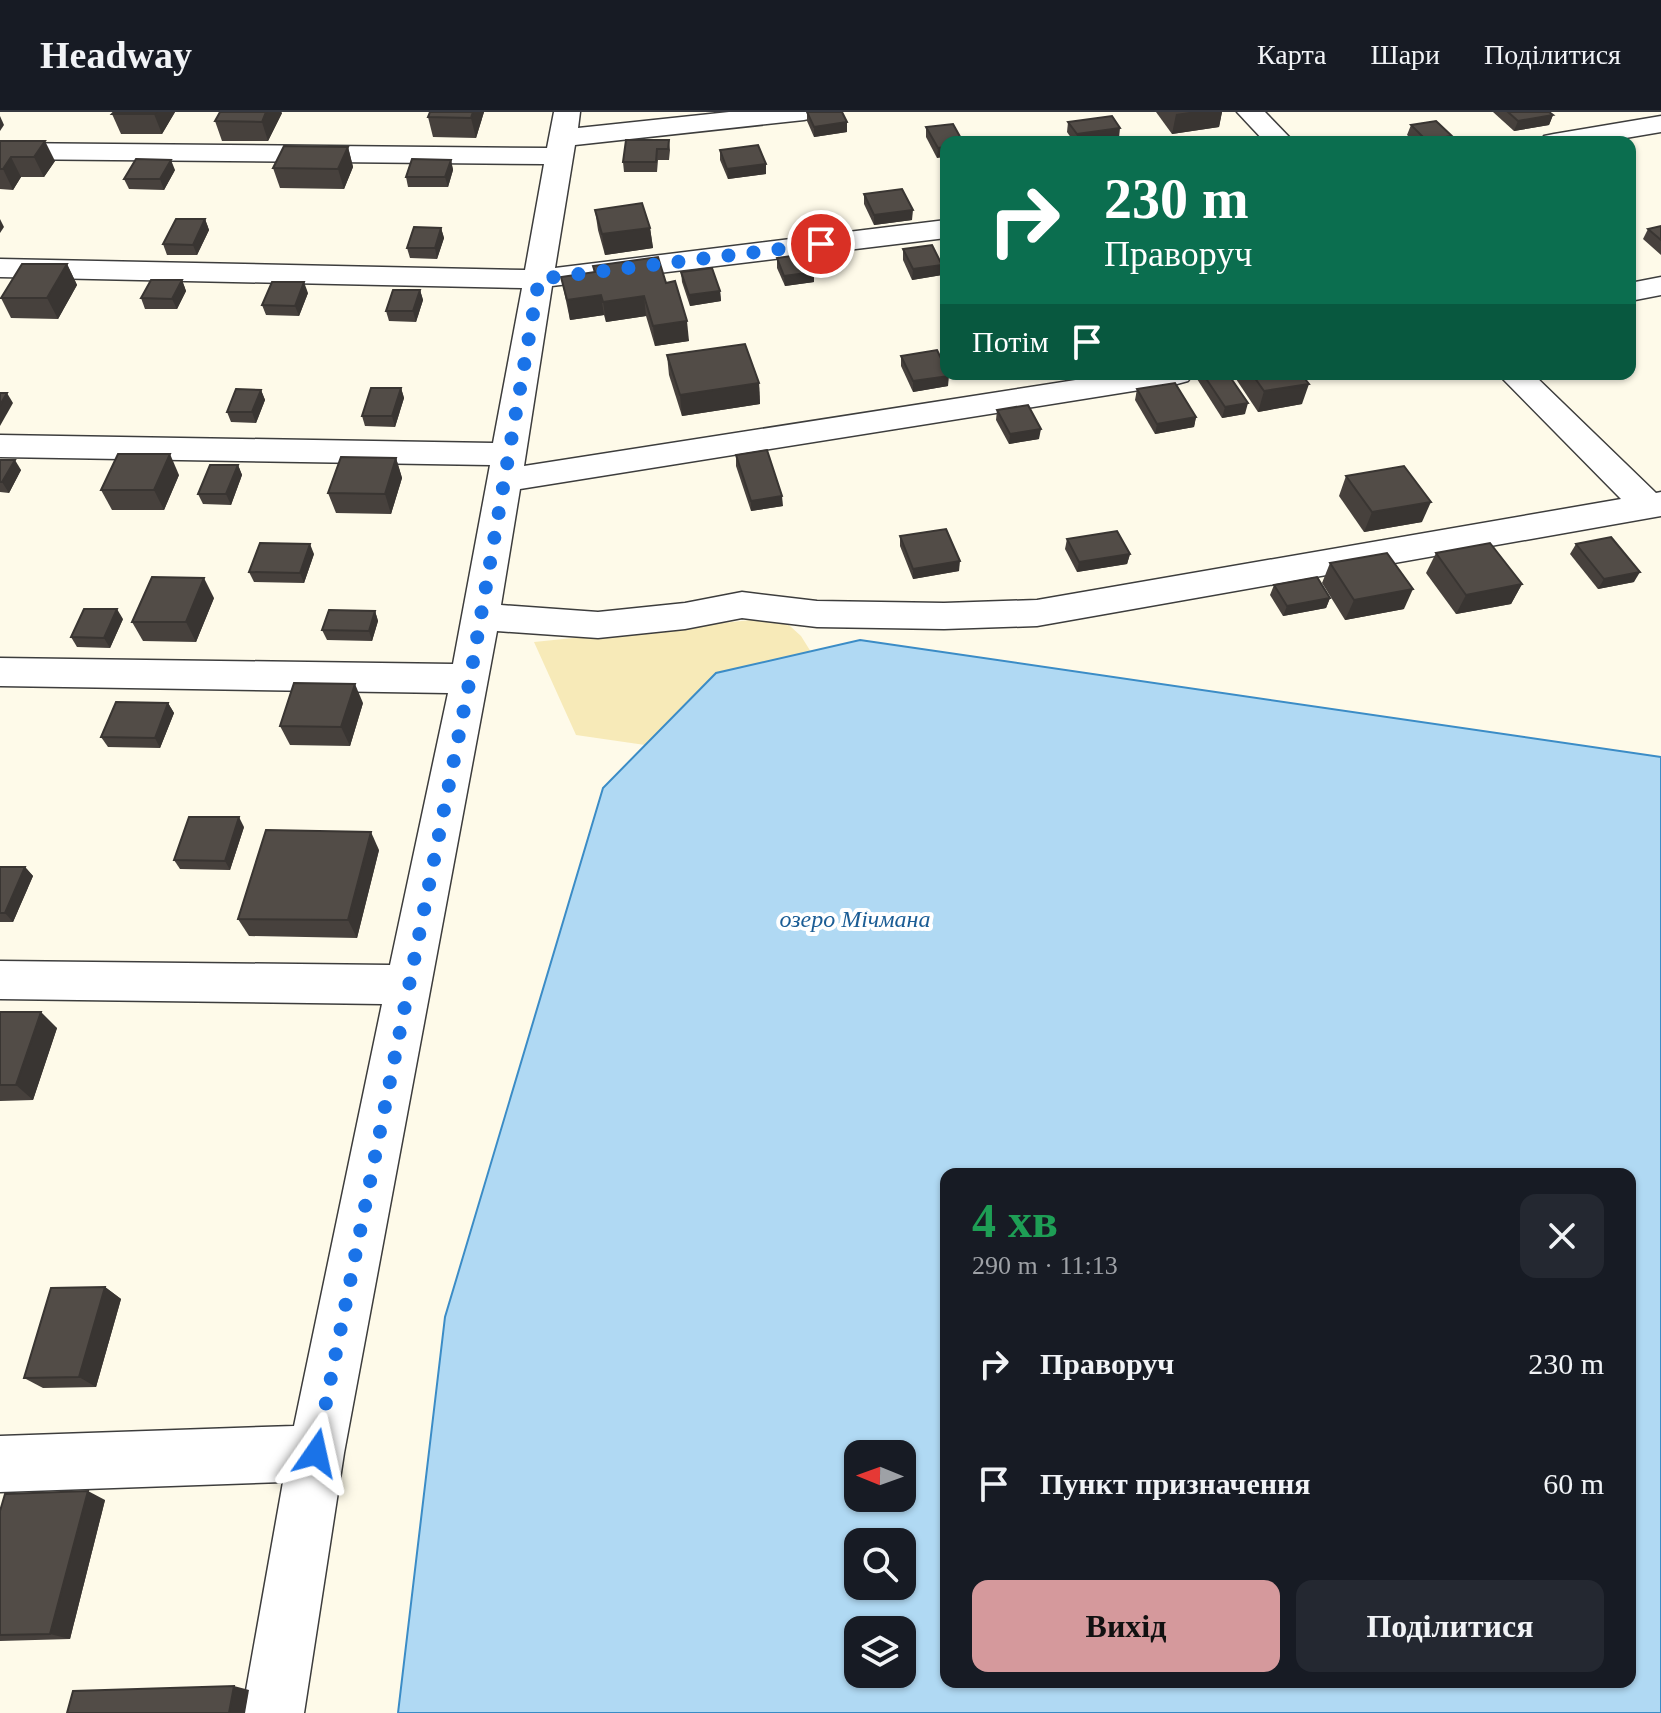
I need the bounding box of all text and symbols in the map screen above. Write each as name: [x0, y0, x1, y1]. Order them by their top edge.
text: Headway: [40, 34, 192, 76]
text: Карта: [1257, 39, 1326, 70]
text: Шари: [1370, 39, 1440, 70]
text: Поділитися: [1484, 39, 1621, 70]
icon: right: [972, 168, 1076, 272]
text: 230 m: [1104, 168, 1249, 230]
pin: [787, 210, 855, 278]
icon: arrive: [799, 222, 843, 266]
text: Праворуч: [1104, 234, 1252, 274]
icon: arrive: [1065, 320, 1109, 364]
text: Потім: [972, 325, 1049, 358]
water label: озеро Мічмана: [779, 906, 931, 932]
text: 4 хв: [972, 1194, 1058, 1247]
button: close: [1520, 1194, 1604, 1278]
text: 290 m · 11:13: [972, 1251, 1118, 1280]
icon: right: [972, 1342, 1016, 1386]
text: Праворуч: [1040, 1347, 1174, 1380]
text: 230 m: [1528, 1347, 1604, 1380]
position arrow: [274, 1411, 358, 1495]
north arrow: [844, 1440, 916, 1512]
map controls: [844, 1440, 916, 1688]
icon: arrive: [972, 1462, 1016, 1506]
text: Пункт призначення: [1040, 1467, 1311, 1500]
text: 60 m: [1543, 1467, 1604, 1500]
button: search: [844, 1528, 916, 1600]
button: Вихід: [972, 1580, 1280, 1672]
button: Поділитися: [1296, 1580, 1604, 1672]
button: layers: [844, 1616, 916, 1688]

